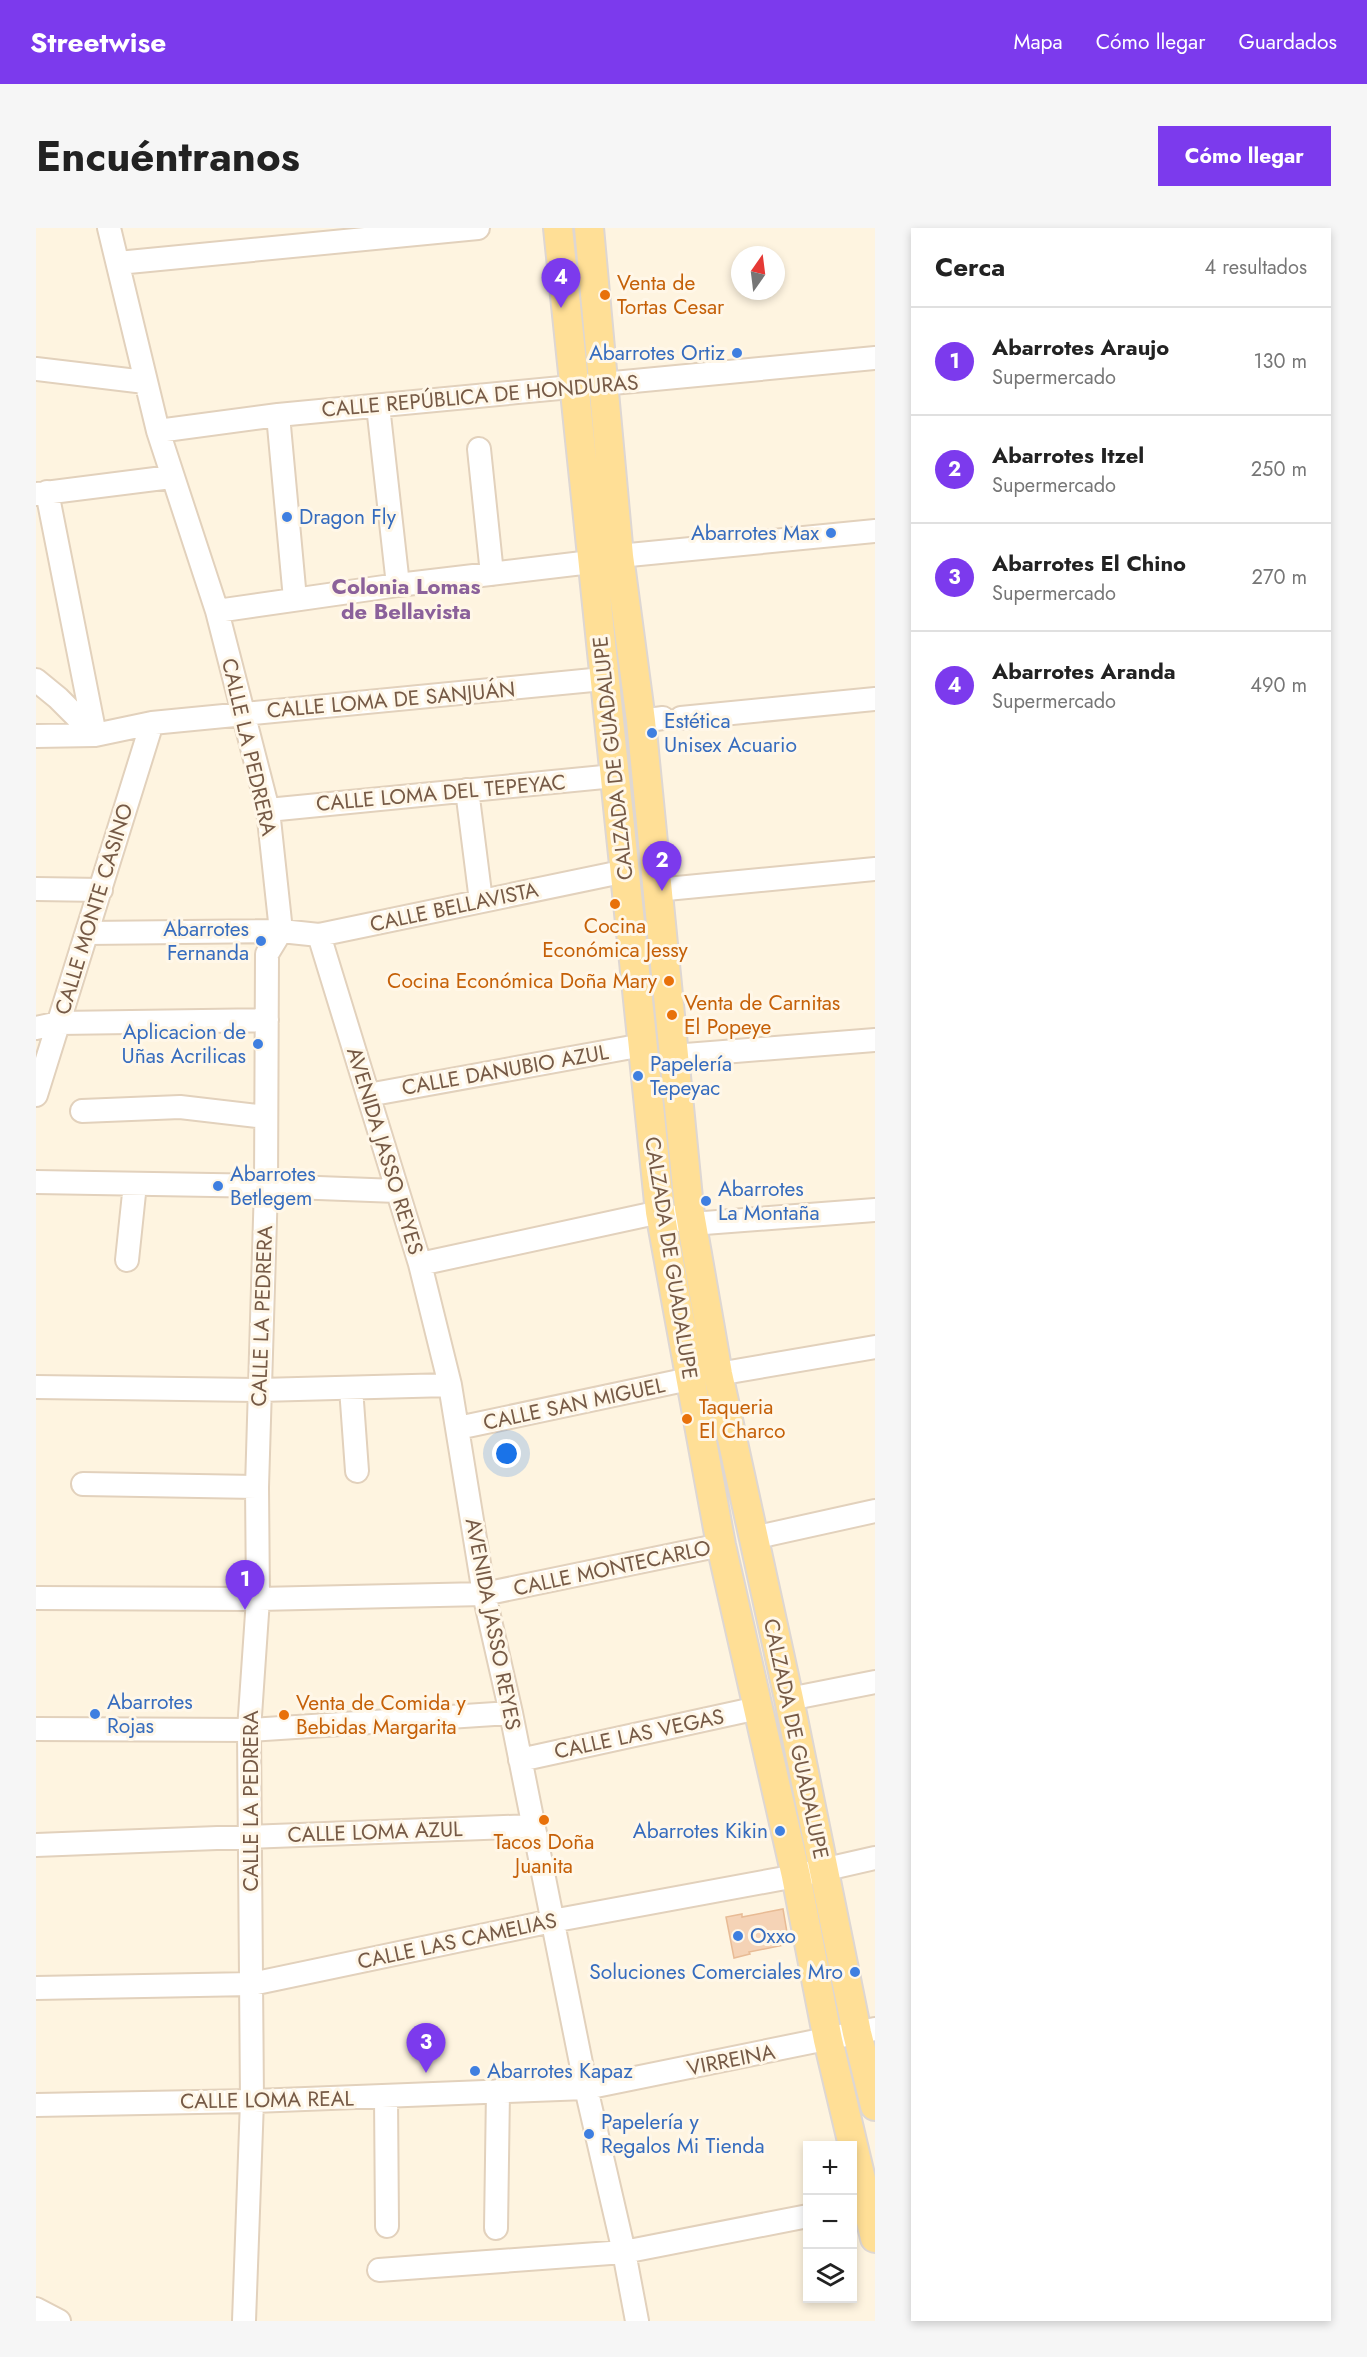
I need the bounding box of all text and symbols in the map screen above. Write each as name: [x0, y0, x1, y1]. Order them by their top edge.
text: Streetwise: [30, 22, 166, 63]
text: Mapa: [1013, 27, 1063, 57]
text: Cómo llegar: [1096, 27, 1205, 57]
text: Guardados: [1238, 27, 1337, 57]
text: Encuéntranos: [36, 126, 300, 187]
button: Cómo llegar: [1158, 126, 1331, 186]
north arrow: [731, 246, 785, 300]
text: Cerca: [935, 248, 1005, 286]
text: 4 resultados: [1205, 253, 1307, 282]
pin: 4: [542, 259, 580, 308]
place label: Venta de Tortas Cesar: [617, 268, 725, 322]
marker: Venta de Tortas Cesar: [598, 288, 612, 302]
text: Abarrotes Araujo: [992, 331, 1169, 363]
place label: Abarrotes Ortiz: [589, 338, 725, 368]
marker: Abarrotes Ortiz: [730, 346, 744, 360]
text: 1: [949, 347, 960, 376]
text: 130 m: [1253, 347, 1307, 376]
text: Supermercado: [992, 363, 1116, 392]
street label: CALLE REPÚBLICA DE HONDURAS: [320, 367, 640, 425]
text: Abarrotes Itzel: [992, 439, 1144, 471]
text: 2: [948, 455, 961, 484]
text: 250 m: [1251, 455, 1307, 484]
text: Supermercado: [992, 471, 1116, 500]
place label: Dragon Fly: [299, 502, 397, 532]
marker: Dragon Fly: [280, 510, 294, 524]
place label: Abarrotes Max: [691, 518, 819, 548]
marker: Abarrotes Max: [824, 526, 838, 540]
text: Abarrotes El Chino: [992, 547, 1186, 579]
text: 3: [948, 563, 961, 592]
text: 270 m: [1252, 563, 1307, 592]
district label: Colonia Lomas de Bellavista: [331, 570, 481, 627]
text: Supermercado: [992, 579, 1116, 608]
street label: CALZADA DE GUADALUPE: [585, 635, 641, 881]
street label: CALLE LA PEDRERA: [214, 655, 284, 839]
text: Abarrotes Aranda: [992, 655, 1176, 687]
text: 4: [948, 671, 961, 700]
text: 490 m: [1250, 671, 1307, 700]
street label: CALLE LOMA DE SANJUÁN: [265, 674, 517, 726]
text: Supermercado: [992, 687, 1116, 716]
place label: Estética Unisex Acuario: [664, 706, 797, 760]
marker: Estética Unisex Acuario: [645, 726, 659, 740]
street label: CALLE LOMA DEL TEPEYAC: [315, 767, 567, 819]
street label: CALLE MONTE CASINO: [48, 800, 140, 1018]
pin: 2: [642, 842, 682, 891]
street label: CALLE BELLAVISTA: [367, 874, 541, 939]
marker: Cocina Económica Jessy: [608, 897, 622, 911]
place label: Cocina Económica Jessy: [542, 911, 689, 965]
place label: Abarrotes Fernanda: [163, 914, 249, 968]
marker: Abarrotes Fernanda: [254, 934, 268, 948]
place label: Cocina Económica Doña Mary: [387, 966, 658, 996]
marker: Cocina Económica Doña Mary: [662, 974, 676, 988]
place label: Venta de Carnitas El Popeye: [684, 988, 840, 1042]
marker: Venta de Carnitas El Popeye: [665, 1008, 679, 1022]
place label: Aplicacion de Uñas Acrilicas: [122, 1017, 246, 1071]
marker: Aplicacion de Uñas Acrilicas: [251, 1037, 265, 1051]
street label: CALLE DANUBIO AZUL: [399, 1037, 611, 1103]
street label: AVENIDA JASSO REYES: [339, 1044, 431, 1258]
place label: Papelería Tepeyac: [650, 1049, 732, 1103]
marker: Papelería Tepeyac: [631, 1069, 645, 1083]
street label: CALZADA DE GUADALUPE: [637, 1135, 705, 1381]
place label: Abarrotes Betlegem: [230, 1159, 316, 1213]
place label: Abarrotes La Montaña: [718, 1174, 820, 1228]
marker: Abarrotes Betlegem: [211, 1179, 225, 1193]
marker: Abarrotes La Montaña: [699, 1194, 713, 1208]
street label: CALLE LA PEDRERA: [244, 1225, 280, 1407]
street label: CALLE SAN MIGUEL: [480, 1370, 668, 1438]
place label: Taqueria El Charco: [699, 1392, 786, 1446]
marker: Taqueria El Charco: [680, 1412, 694, 1426]
your location: [492, 1439, 521, 1468]
street label: AVENIDA JASSO REYES: [458, 1515, 528, 1733]
street label: CALLE MONTECARLO: [511, 1532, 713, 1604]
pin: 1: [226, 1560, 264, 1610]
street label: CALZADA DE GUADALUPE: [756, 1616, 836, 1862]
place label: Abarrotes Rojas: [107, 1687, 193, 1741]
place label: Venta de Comida y Bebidas Margarita: [296, 1688, 467, 1742]
street label: CALLE LAS VEGAS: [551, 1701, 727, 1767]
marker: Abarrotes Rojas: [88, 1707, 102, 1721]
marker: Venta de Comida y Bebidas Margarita: [277, 1708, 291, 1722]
street label: CALLE LA PEDRERA: [236, 1710, 266, 1892]
marker: Tacos Doña Juanita: [537, 1813, 551, 1827]
street label: CALLE LOMA AZUL: [287, 1814, 464, 1850]
place label: Abarrotes Kikin: [633, 1816, 768, 1846]
marker: Abarrotes Kikin: [773, 1824, 787, 1838]
place label: Tacos Doña Juanita: [494, 1827, 594, 1881]
street label: CALLE LAS CAMELIAS: [355, 1905, 559, 1977]
place label: Oxxo: [750, 1921, 796, 1951]
marker: Oxxo: [731, 1929, 745, 1943]
place label: Soluciones Comerciales Mro: [589, 1957, 843, 1987]
marker: Soluciones Comerciales Mro: [848, 1965, 862, 1979]
pin: 3: [406, 2024, 446, 2073]
street label: VIRREINA: [684, 2037, 778, 2083]
place label: Abarrotes Kapaz: [487, 2056, 633, 2086]
marker: Abarrotes Kapaz: [468, 2064, 482, 2078]
street label: CALLE LOMA REAL: [180, 2083, 355, 2117]
place label: Papelería y Regalos Mi Tienda: [601, 2107, 765, 2161]
marker: Papelería y Regalos Mi Tienda: [582, 2127, 596, 2141]
map controls: [803, 2141, 857, 2303]
button: +: [803, 2141, 857, 2195]
button: −: [803, 2195, 857, 2249]
button: layers: [803, 2249, 857, 2303]

